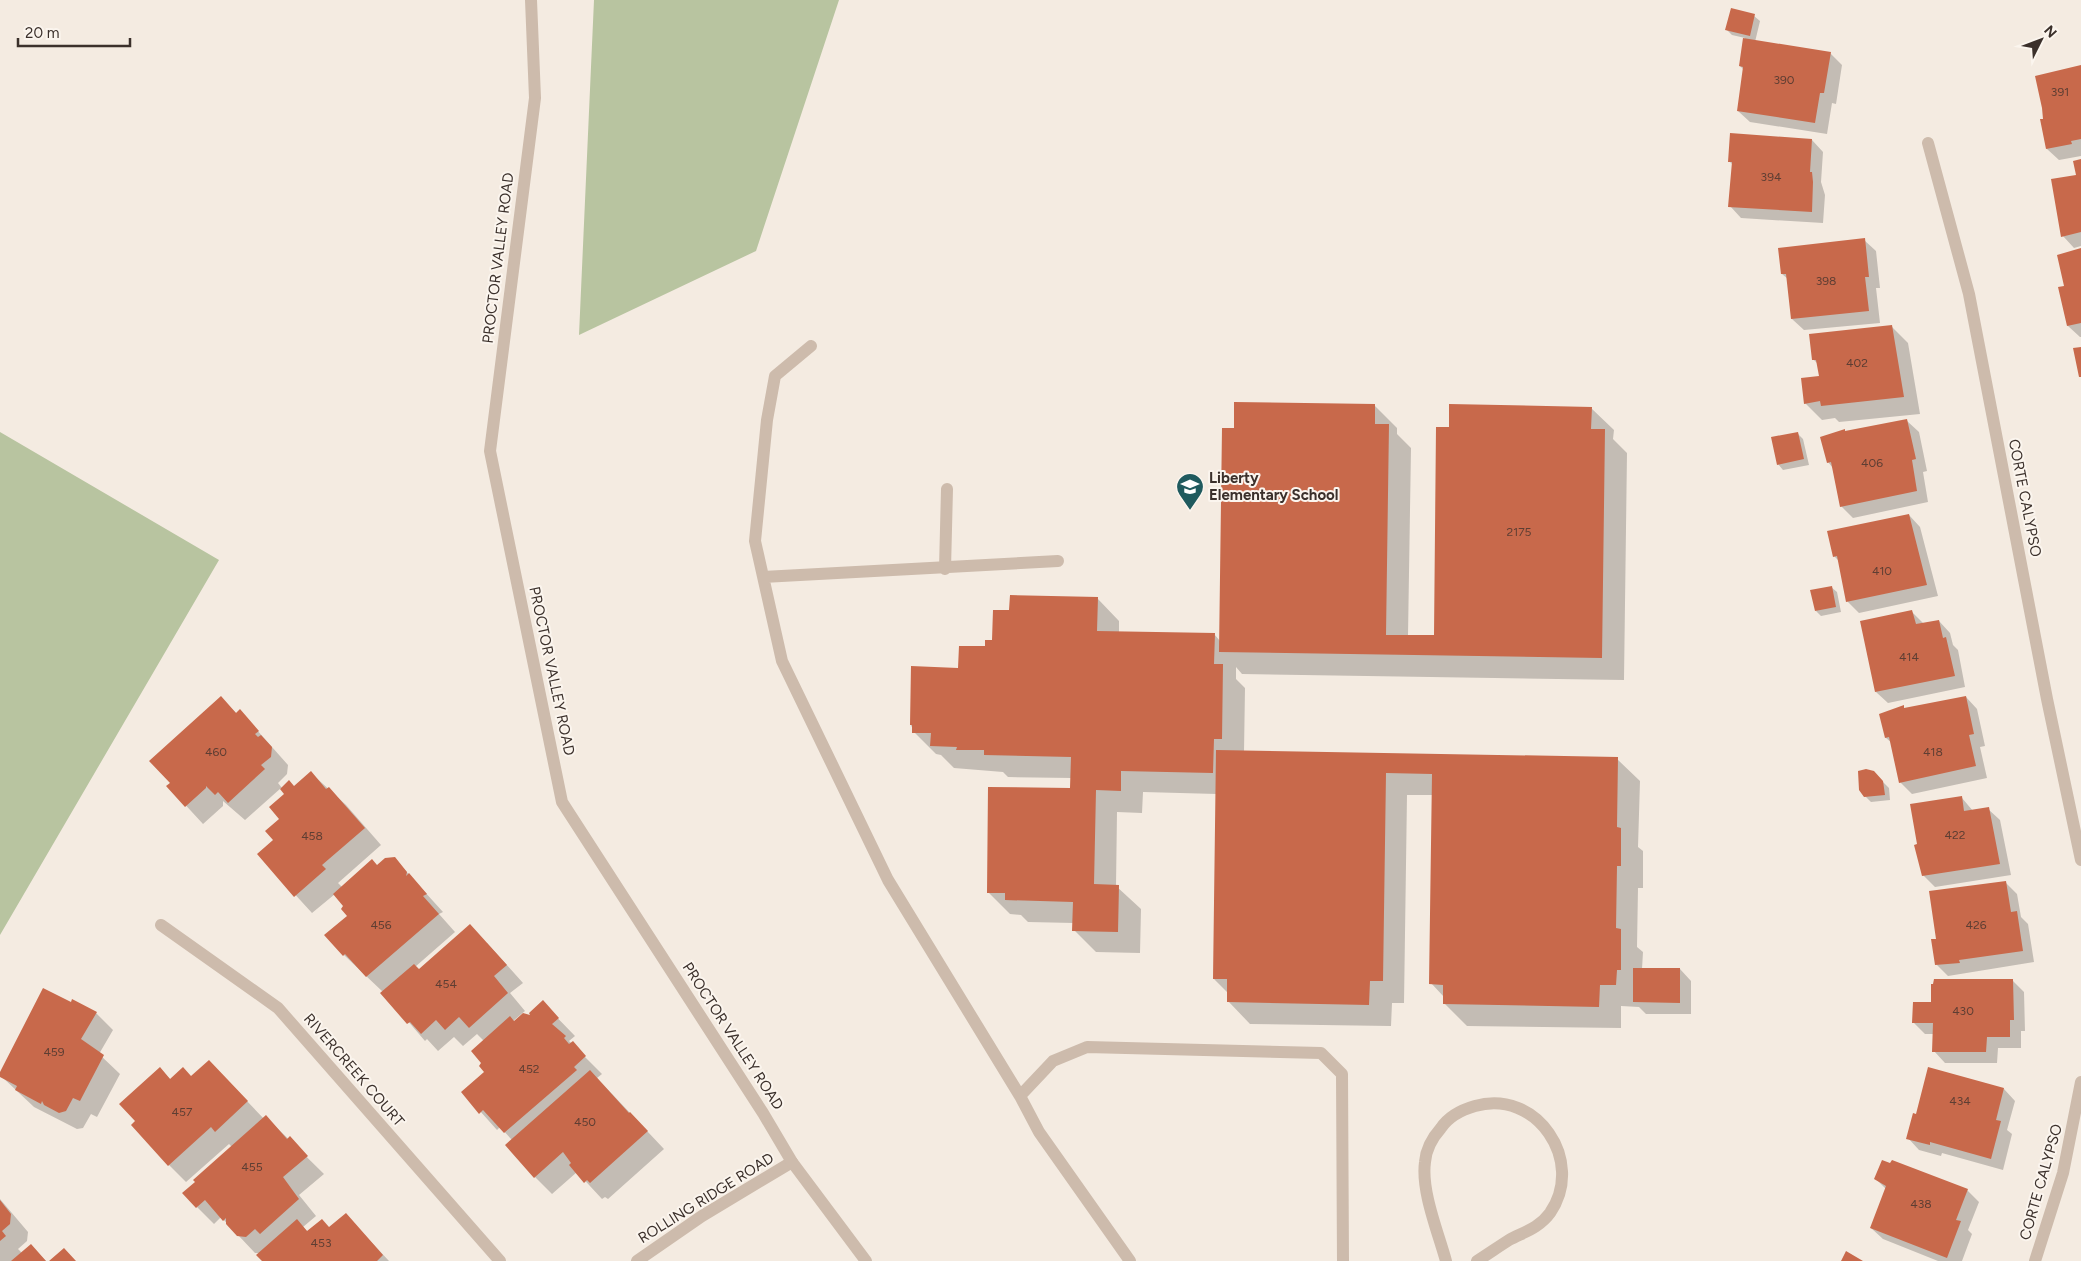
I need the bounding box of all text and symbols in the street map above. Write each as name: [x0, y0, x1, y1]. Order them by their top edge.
scale bar: [18, 15, 130, 47]
north arrow: [2016, 15, 2066, 65]
text: N: [2040, 22, 2060, 41]
text: 20 m: [25, 24, 59, 42]
house number: 390: [1773, 73, 1795, 87]
house number: 391: [2051, 85, 2069, 99]
house number: 394: [1761, 170, 1782, 184]
street label: PROCTOR VALLEY ROAD: [479, 171, 517, 345]
house number: 398: [1816, 274, 1836, 288]
house number: 402: [1846, 356, 1868, 370]
street label: CORTE CALYPSO: [2005, 437, 2045, 559]
house number: 406: [1861, 456, 1883, 470]
place label: Liberty Elementary School: [1209, 469, 1339, 504]
school or university icon: Liberty Elementary School: [1175, 472, 1205, 511]
house number: 2175: [1506, 525, 1532, 539]
house number: 410: [1872, 564, 1892, 578]
street label: PROCTOR VALLEY ROAD: [525, 585, 579, 757]
house number: 414: [1899, 650, 1919, 664]
house number: 460: [205, 745, 227, 759]
house number: 418: [1923, 745, 1943, 759]
house number: 422: [1945, 828, 1965, 842]
house number: 458: [301, 829, 323, 843]
house number: 456: [370, 918, 392, 932]
house number: 426: [1966, 918, 1987, 932]
street label: PROCTOR VALLEY ROAD: [679, 959, 787, 1113]
house number: 454: [435, 977, 457, 991]
house number: 430: [1952, 1004, 1974, 1018]
street label: RIVERCREEK COURT: [300, 1010, 408, 1131]
house number: 459: [43, 1045, 65, 1059]
house number: 452: [518, 1062, 540, 1076]
house number: 434: [1949, 1094, 1971, 1108]
house number: 457: [172, 1105, 193, 1119]
house number: 450: [574, 1115, 596, 1129]
street label: CORTE CALYPSO: [2016, 1122, 2066, 1242]
street label: ROLLING RIDGE ROAD: [635, 1149, 777, 1247]
house number: 455: [241, 1160, 263, 1174]
house number: 438: [1910, 1197, 1932, 1211]
house number: 453: [311, 1236, 331, 1250]

